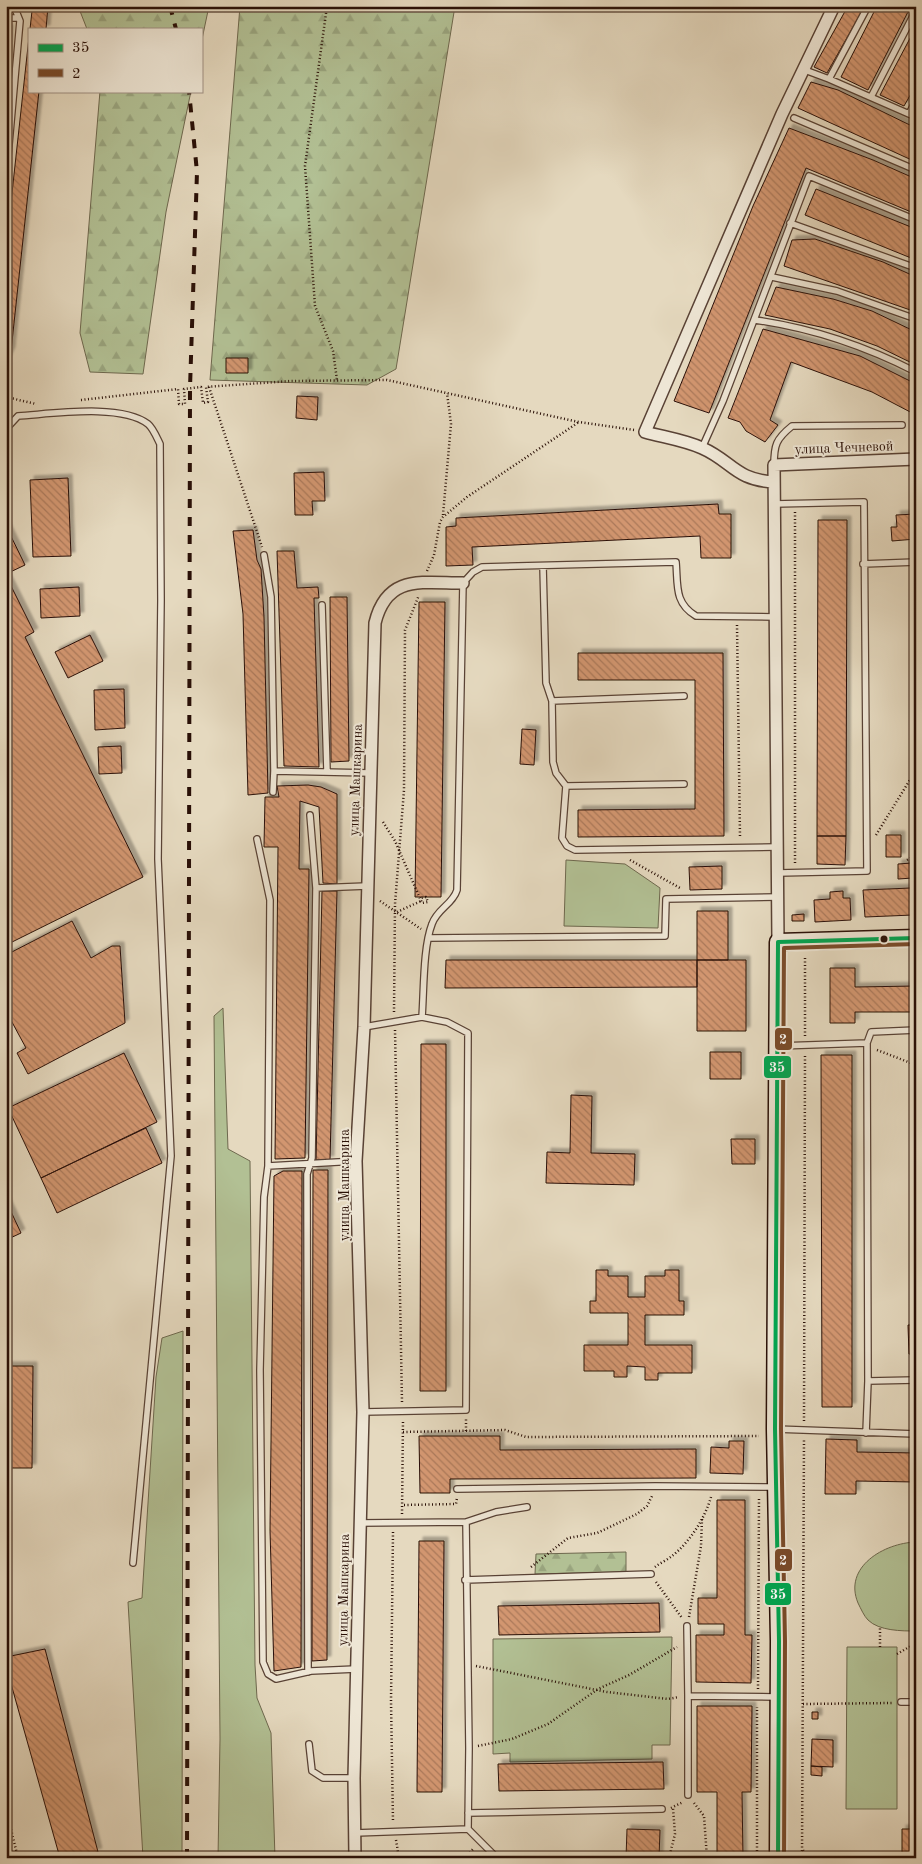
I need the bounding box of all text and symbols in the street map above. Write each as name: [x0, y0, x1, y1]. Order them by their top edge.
legend: [28, 28, 202, 92]
text: 35: [72, 41, 89, 56]
text: 2: [72, 67, 81, 82]
street label: улица Чечневой: [794, 439, 894, 457]
street label: улица Машкарина: [347, 724, 365, 836]
unlabelled marker: [879, 934, 889, 944]
line badge: 2: [774, 1027, 793, 1051]
text: 2: [779, 1033, 787, 1047]
line badge: 35: [763, 1055, 792, 1079]
text: 35: [769, 1061, 785, 1075]
street label: улица Машкарина: [338, 1129, 352, 1241]
street label: улица Машкарина: [336, 1534, 352, 1646]
line badge: 2: [774, 1548, 793, 1572]
text: 2: [779, 1554, 787, 1568]
line badge: 35: [764, 1582, 792, 1606]
text: 35: [770, 1588, 786, 1602]

